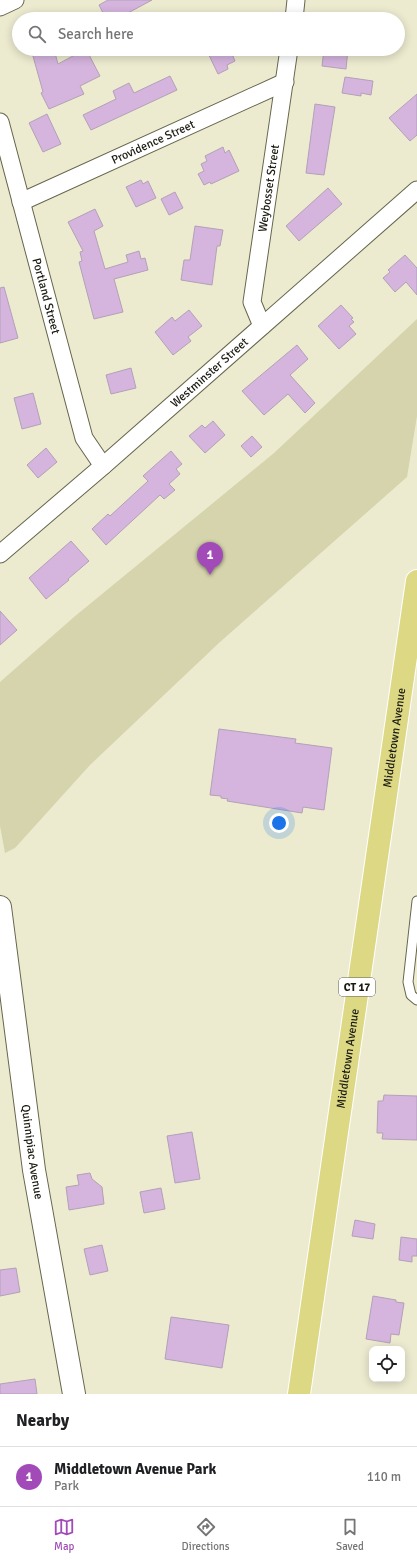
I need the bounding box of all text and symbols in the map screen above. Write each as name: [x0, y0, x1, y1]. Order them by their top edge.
search box: [12, 12, 405, 56]
icon: search: [26, 23, 48, 45]
text: Search here: [58, 25, 134, 43]
street label: Providence Street: [109, 117, 197, 167]
street label: Weybosset Street: [255, 143, 282, 233]
street label: Portland Street: [29, 256, 64, 336]
street label: Westminster Street: [167, 334, 251, 411]
pin: 1: [197, 542, 223, 575]
street label: Middletown Avenue: [380, 687, 409, 789]
your location: [269, 813, 289, 833]
road number: CT 17: [339, 978, 375, 996]
street label: Middletown Avenue: [333, 1008, 362, 1109]
street label: Quinnipiac Avenue: [18, 1104, 47, 1200]
map controls: [369, 1346, 405, 1382]
button: locate: [369, 1346, 405, 1382]
text: Nearby: [16, 1410, 69, 1431]
text: Middletown Avenue Park: [54, 1460, 216, 1478]
text: 1: [25, 1469, 33, 1485]
text: 110 m: [367, 1469, 401, 1485]
text: Park: [54, 1478, 79, 1494]
tab: Map: [53, 1516, 75, 1553]
tab: Directions: [182, 1516, 230, 1553]
tab: Saved: [336, 1516, 364, 1553]

